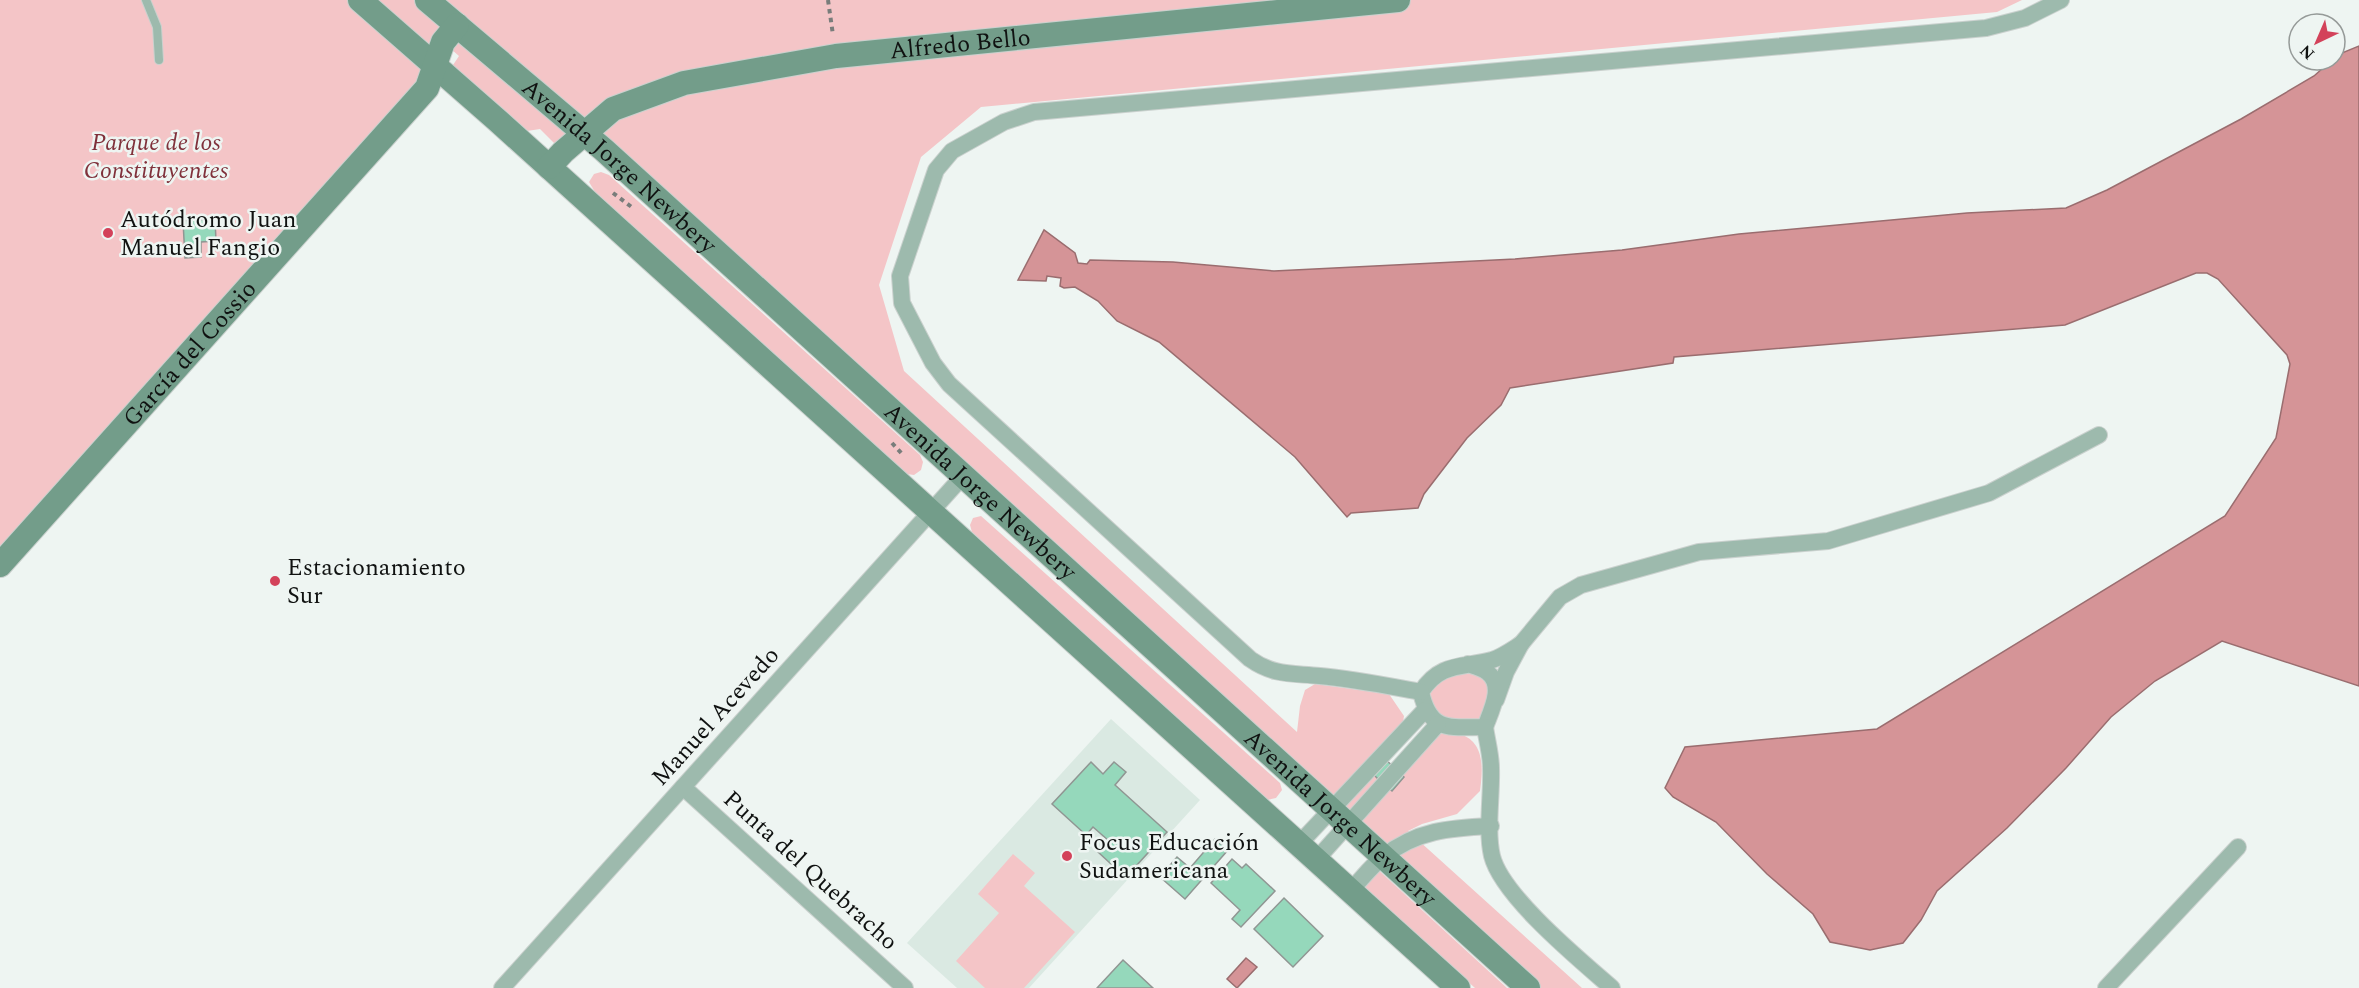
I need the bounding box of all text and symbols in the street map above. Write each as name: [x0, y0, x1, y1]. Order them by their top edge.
north arrow: [2287, 12, 2347, 72]
street label: Alfredo Bello: [888, 20, 1032, 70]
text: N: [2294, 39, 2320, 65]
street label: Avenida Jorge Newbery: [513, 71, 725, 264]
park label: Parque de los Constituyentes: [84, 125, 229, 189]
place label: Autódromo Juan Manuel Fangio: [120, 202, 296, 266]
marker: Autódromo Juan Manuel Fangio: [101, 226, 115, 240]
street label: García del Cossio: [115, 273, 266, 435]
street label: Avenida Jorge Newbery: [875, 395, 1085, 590]
place label: Estacionamiento Sur: [287, 550, 466, 614]
marker: Estacionamiento Sur: [268, 574, 282, 588]
street label: Manuel Acevedo: [643, 639, 788, 794]
street label: Avenida Jorge Newbery: [1235, 721, 1445, 917]
street label: Punta del Quebracho: [715, 782, 906, 959]
place label: Focus Educación Sudamericana: [1079, 825, 1259, 889]
marker: Focus Educación Sudamericana: [1060, 849, 1074, 863]

